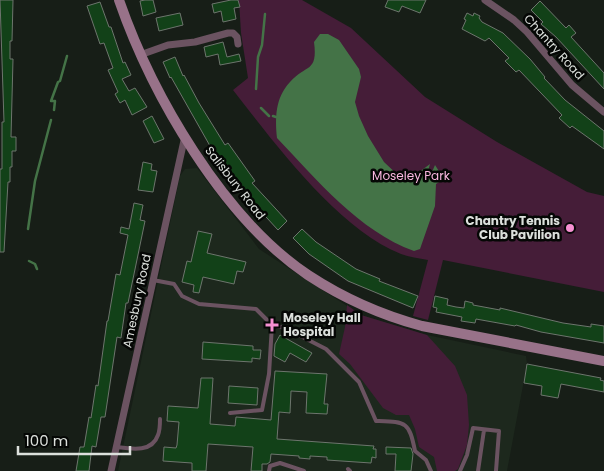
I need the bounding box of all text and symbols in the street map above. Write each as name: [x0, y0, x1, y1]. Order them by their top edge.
street label: Chantry Road: [520, 10, 588, 83]
street label: Salisbury Road: [201, 142, 269, 223]
park label: Moseley Park: [372, 167, 451, 184]
place label: Chantry Tennis Club Pavilion: [465, 212, 560, 243]
marker: Chantry Tennis Club Pavilion: [564, 222, 576, 234]
street label: Amesbury Road: [118, 252, 155, 349]
place label: Moseley Hall Hospital: [283, 309, 361, 340]
marker: Moseley Hall Hospital: [265, 318, 279, 332]
scale bar: [18, 424, 130, 456]
text: 100 m: [25, 430, 68, 451]

